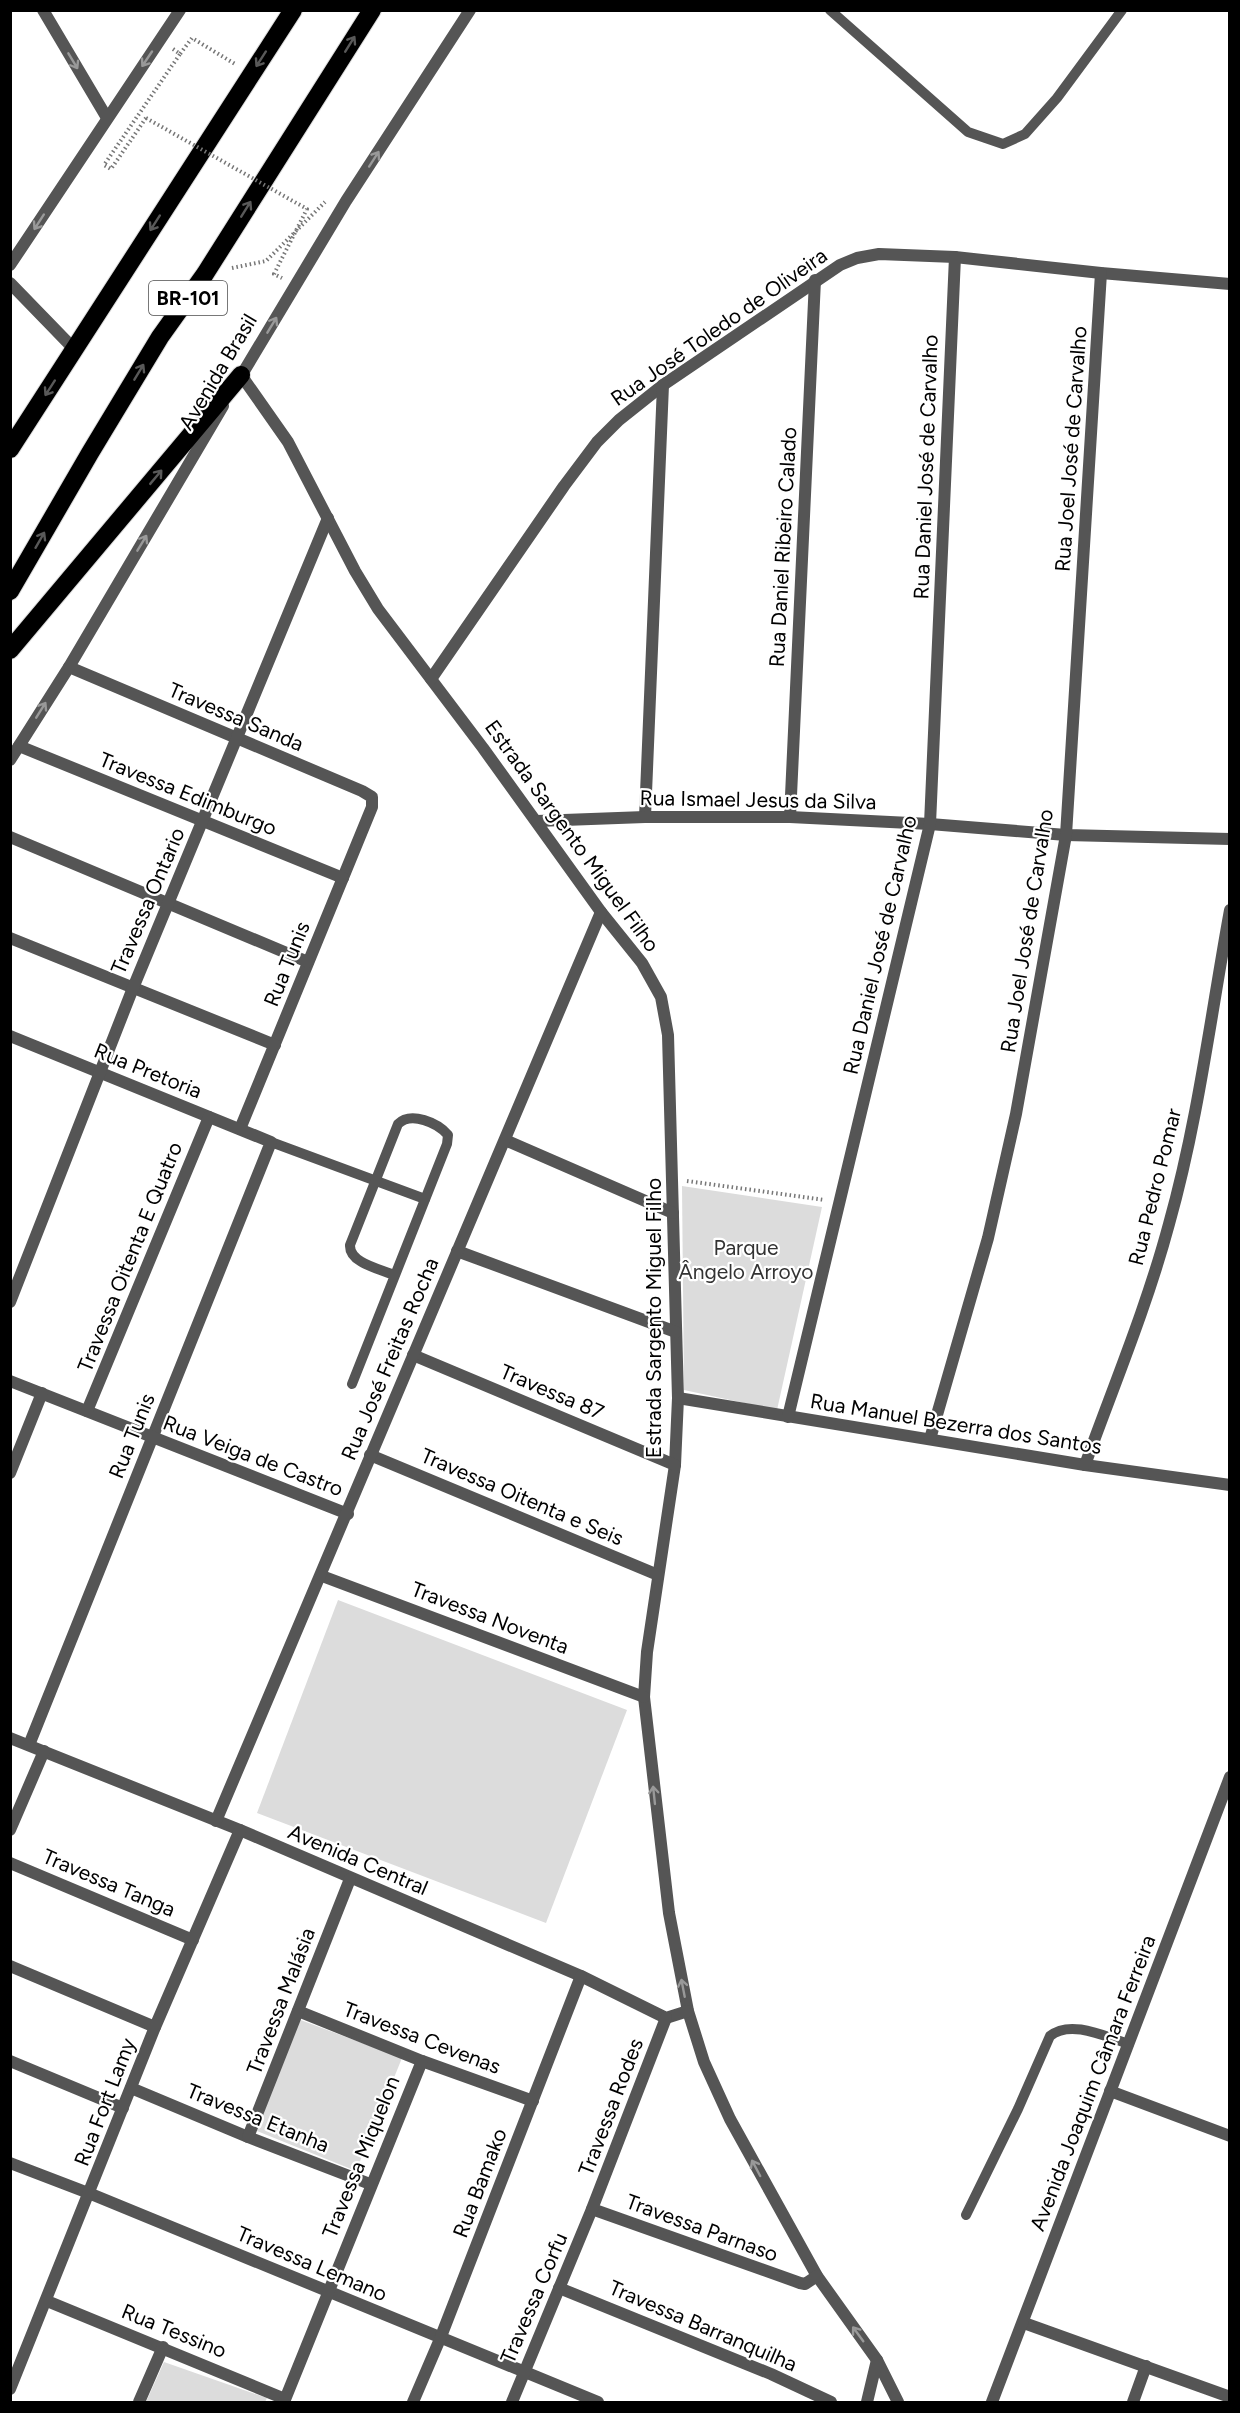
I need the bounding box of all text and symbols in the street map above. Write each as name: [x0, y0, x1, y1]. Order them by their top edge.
one-way arrow: [344, 36, 357, 53]
one-way arrow: [141, 51, 153, 67]
one-way arrow: [254, 51, 267, 68]
one-way arrow: [67, 52, 79, 69]
one-way arrow: [368, 151, 380, 168]
one-way arrow: [240, 201, 252, 218]
one-way arrow: [33, 213, 45, 229]
one-way arrow: [149, 214, 161, 231]
street label: Rua José Toledo de Oliveira: [606, 242, 832, 411]
road number: BR-101: [149, 281, 227, 315]
street label: Avenida Brasil: [173, 309, 262, 434]
one-way arrow: [266, 317, 278, 334]
street label: Rua Joel José de Carvalho: [1049, 325, 1092, 573]
street label: Rua Daniel José de Carvalho: [908, 334, 943, 600]
one-way arrow: [134, 364, 146, 381]
one-way arrow: [44, 379, 56, 396]
street label: Rua Daniel Ribeiro Calado: [764, 426, 801, 668]
one-way arrow: [149, 470, 163, 485]
one-way arrow: [34, 532, 46, 549]
one-way arrow: [136, 535, 148, 552]
street label: Travessa Sanda: [165, 677, 307, 756]
one-way arrow: [36, 702, 48, 719]
street label: Estrada Sargento Miguel Filho: [480, 715, 665, 956]
street label: Travessa Edimburgo: [96, 747, 280, 841]
street label: Rua Ismael Jesus da Silva: [639, 785, 877, 814]
street label: Rua Joel José de Carvalho: [995, 807, 1058, 1055]
street label: Rua Daniel José de Carvalho: [838, 813, 922, 1077]
street label: Travessa Ontario: [105, 824, 190, 978]
street label: Rua Tunis: [258, 918, 315, 1010]
street label: Rua Pretoria: [91, 1038, 206, 1104]
street label: Rua Pedro Pomar: [1123, 1106, 1186, 1268]
street label: Travessa Oitenta E Quatro: [72, 1138, 187, 1375]
street label: Estrada Sargento Miguel Filho: [641, 1178, 666, 1458]
park label: Parque Ângelo Arroyo: [678, 1235, 814, 1284]
street label: Rua José Freitas Rocha: [336, 1254, 444, 1464]
street label: Travessa 87: [497, 1359, 608, 1425]
street label: Rua Manuel Bezerra dos Santos: [809, 1388, 1104, 1459]
street label: Rua Tunis: [103, 1390, 160, 1482]
street label: Rua Veiga de Castro: [160, 1410, 347, 1501]
street label: Travessa Oitenta e Seis: [417, 1443, 627, 1551]
street label: Travessa Noventa: [408, 1576, 572, 1659]
one-way arrow: [648, 1786, 659, 1806]
street label: Avenida Central: [284, 1819, 432, 1900]
street label: Travessa Tanga: [39, 1843, 179, 1922]
street label: Travessa Malásia: [241, 1924, 320, 2078]
street label: Avenida Joaquim Câmara Ferreira: [1024, 1931, 1161, 2234]
one-way arrow: [677, 1979, 688, 1998]
street label: Travessa Cevenas: [340, 1996, 504, 2079]
street label: Rua Fort Lamy: [69, 2034, 140, 2169]
street label: Travessa Rodes: [573, 2035, 648, 2179]
street label: Travessa Miquelon: [317, 2072, 404, 2241]
street label: Travessa Etanha: [183, 2078, 333, 2157]
street label: Rua Bamako: [447, 2125, 512, 2241]
one-way arrow: [750, 2160, 762, 2177]
street label: Travessa Parnaso: [623, 2188, 782, 2267]
street label: Travessa Lemano: [233, 2221, 391, 2306]
street label: Travessa Corfu: [495, 2229, 572, 2367]
street label: Travessa Barranquilha: [605, 2275, 801, 2376]
street label: Rua Tessino: [118, 2298, 230, 2363]
one-way arrow: [852, 2326, 864, 2342]

